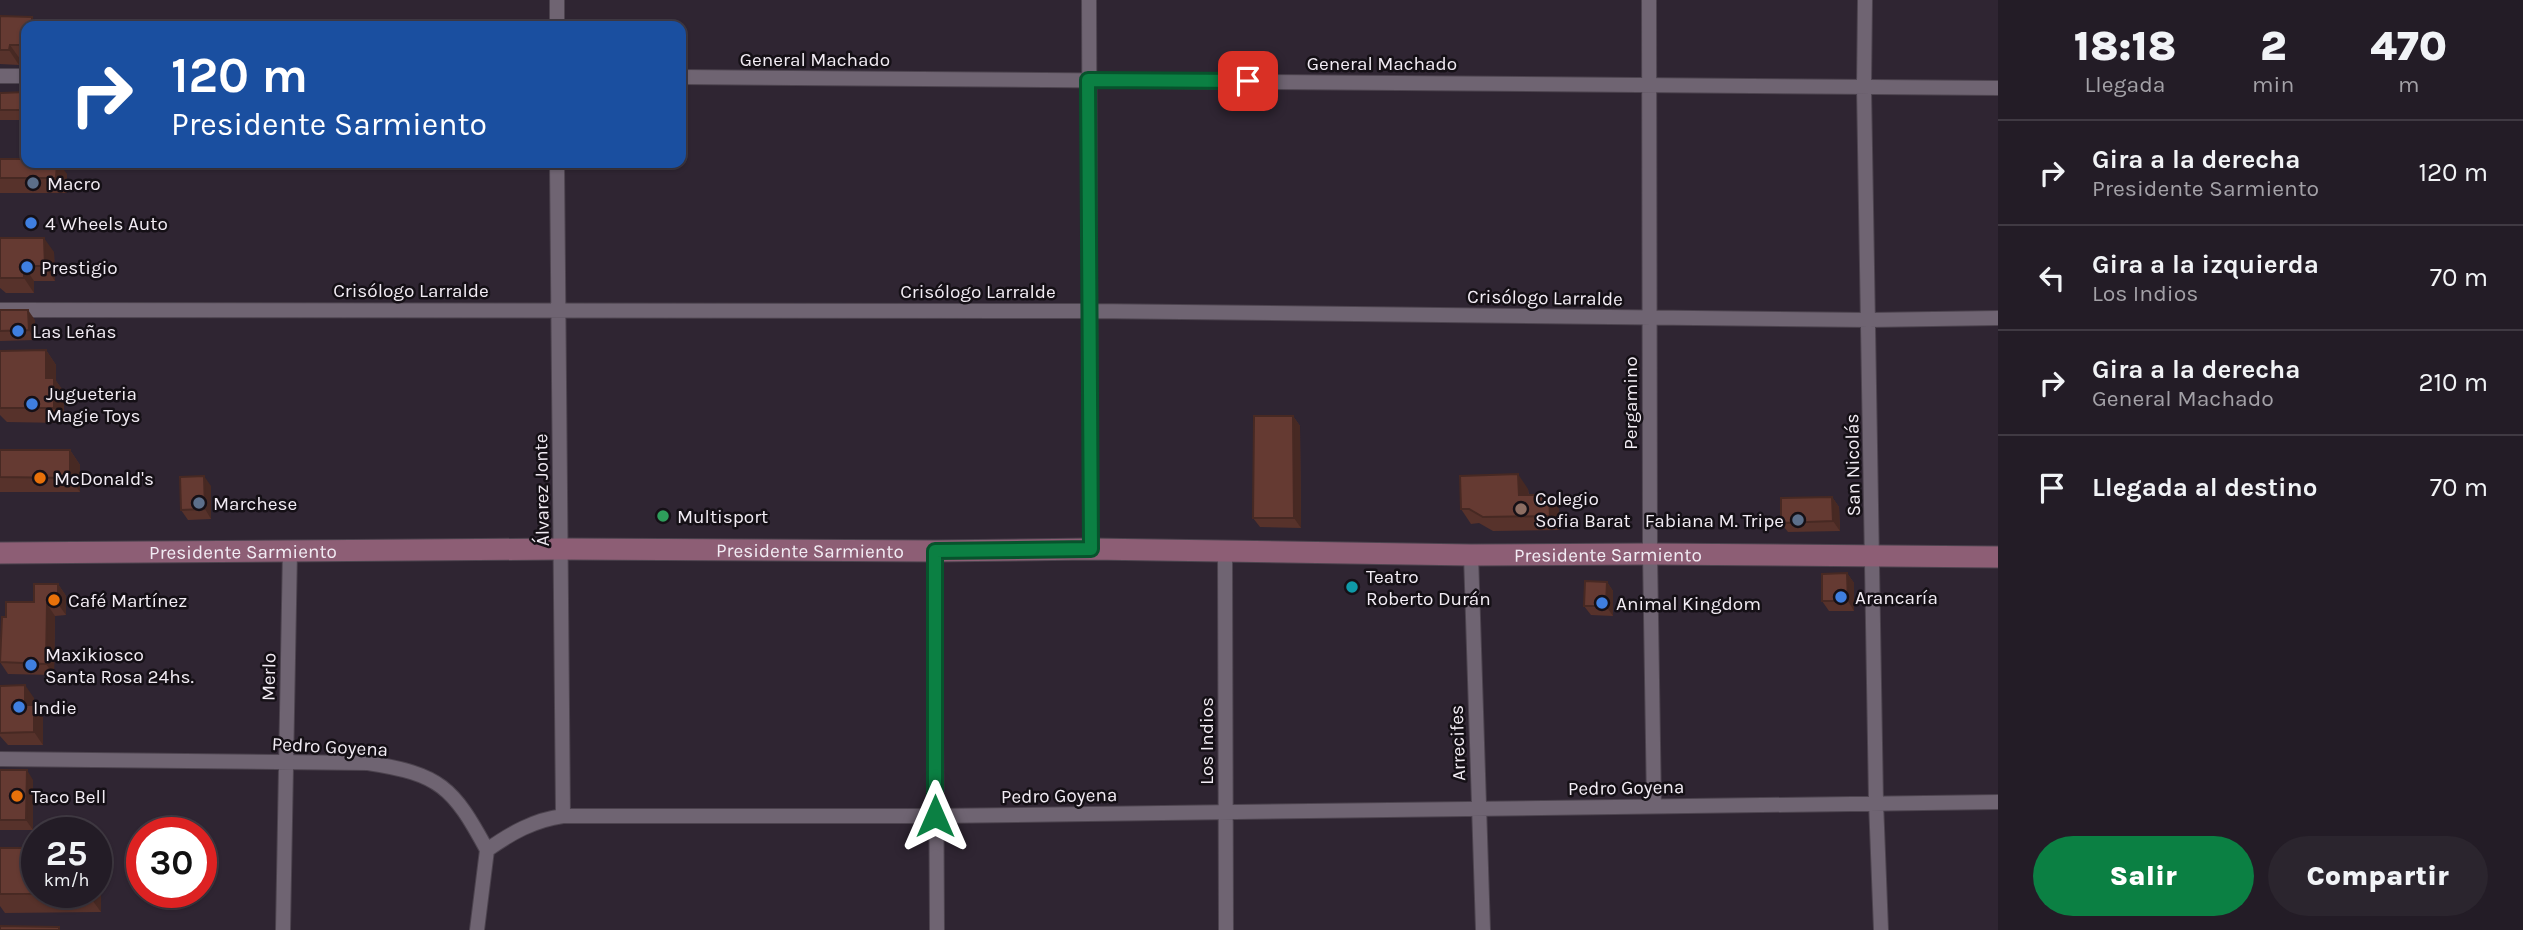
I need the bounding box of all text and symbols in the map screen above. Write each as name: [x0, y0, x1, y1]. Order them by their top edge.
text: 18:18: [2074, 21, 2176, 71]
text: 2: [2260, 21, 2286, 71]
text: 470: [2370, 21, 2447, 71]
text: 120 m: [171, 47, 308, 104]
icon: right: [56, 49, 147, 140]
street label: General Machado: [740, 49, 890, 71]
pin: [1218, 51, 1278, 111]
street label: General Machado: [1307, 53, 1457, 75]
icon: arrive: [1229, 62, 1267, 100]
text: Llegada: [2085, 71, 2165, 98]
text: min: [2252, 71, 2294, 98]
text: m: [2398, 71, 2419, 98]
text: Presidente Sarmiento: [171, 106, 487, 143]
text: Gira a la derecha: [2092, 144, 2301, 175]
icon: right: [2033, 154, 2071, 192]
text: 120 m: [2418, 157, 2488, 188]
place label: Macro: [47, 173, 101, 195]
marker: Macro: [25, 175, 41, 191]
text: Presidente Sarmiento: [2092, 175, 2319, 202]
place label: 4 Wheels Auto: [45, 213, 168, 235]
marker: 4 Wheels Auto: [23, 215, 39, 231]
text: Gira a la izquierda: [2092, 249, 2319, 280]
place label: Prestigio: [41, 257, 118, 279]
marker: Prestigio: [19, 259, 35, 275]
icon: left: [2033, 259, 2071, 297]
text: 70 m: [2430, 262, 2488, 293]
street label: Crisólogo Larralde: [333, 280, 489, 302]
text: Los Indios: [2092, 280, 2198, 307]
street label: Crisólogo Larralde: [900, 281, 1056, 303]
street label: Crisólogo Larralde: [1467, 286, 1623, 310]
place label: Las Leñas: [32, 321, 116, 343]
marker: Las Leñas: [10, 323, 26, 339]
text: Gira a la derecha: [2092, 354, 2301, 385]
street label: Pergamino: [1620, 356, 1642, 450]
icon: right: [2033, 364, 2071, 402]
text: 210 m: [2418, 367, 2488, 398]
place label: Jugueteria Magie Toys: [46, 383, 140, 427]
text: General Machado: [2092, 385, 2274, 412]
marker: Jugueteria Magie Toys: [24, 396, 40, 412]
street label: San Nicolás: [1841, 414, 1865, 516]
street label: Álvarez Jonte: [529, 433, 554, 547]
place label: McDonald's: [54, 468, 154, 490]
icon: arrive: [2033, 469, 2071, 507]
marker: McDonald's: [32, 470, 48, 486]
text: Llegada al destino: [2092, 472, 2318, 503]
text: 70 m: [2430, 472, 2488, 503]
place label: Colegio Sofia Barat: [1535, 488, 1631, 532]
place label: Marchese: [213, 493, 297, 515]
marker: Marchese: [191, 495, 207, 511]
marker: Colegio Sofia Barat: [1513, 501, 1529, 517]
place label: Multisport: [677, 506, 768, 528]
marker: Multisport: [655, 508, 671, 524]
place label: Fabiana M. Tripe: [1645, 510, 1784, 532]
marker: Fabiana M. Tripe: [1790, 512, 1806, 528]
street label: Presidente Sarmiento: [716, 540, 904, 563]
street label: Presidente Sarmiento: [149, 541, 337, 564]
street label: Presidente Sarmiento: [1514, 544, 1702, 567]
place label: Teatro Roberto Durán: [1366, 566, 1491, 610]
marker: Teatro Roberto Durán: [1344, 579, 1360, 595]
place label: Arancaría: [1855, 587, 1938, 609]
marker: Arancaría: [1833, 589, 1849, 605]
place label: Café Martínez: [68, 590, 187, 612]
marker: Café Martínez: [46, 592, 62, 608]
place label: Animal Kingdom: [1616, 593, 1761, 615]
marker: Animal Kingdom: [1594, 595, 1610, 611]
place label: Maxikiosco Santa Rosa 24hs.: [45, 644, 194, 688]
street label: Merlo: [258, 653, 280, 701]
marker: Maxikiosco Santa Rosa 24hs.: [23, 657, 39, 673]
place label: Indie: [33, 697, 76, 719]
street label: Los Indios: [1196, 697, 1218, 785]
marker: Indie: [11, 699, 27, 715]
street label: Arrecifes: [1446, 705, 1470, 781]
street label: Pedro Goyena: [271, 733, 389, 761]
street label: Pedro Goyena: [1568, 776, 1684, 800]
position arrow: [898, 779, 972, 853]
street label: Pedro Goyena: [1001, 784, 1117, 808]
place label: Taco Bell: [31, 786, 106, 808]
marker: Taco Bell: [9, 788, 25, 804]
speed limit sign: 30: [126, 817, 217, 908]
text: 25: [46, 833, 87, 874]
button: Salir: [2033, 836, 2254, 916]
button: Compartir: [2268, 836, 2488, 916]
text: km/h: [44, 869, 89, 891]

